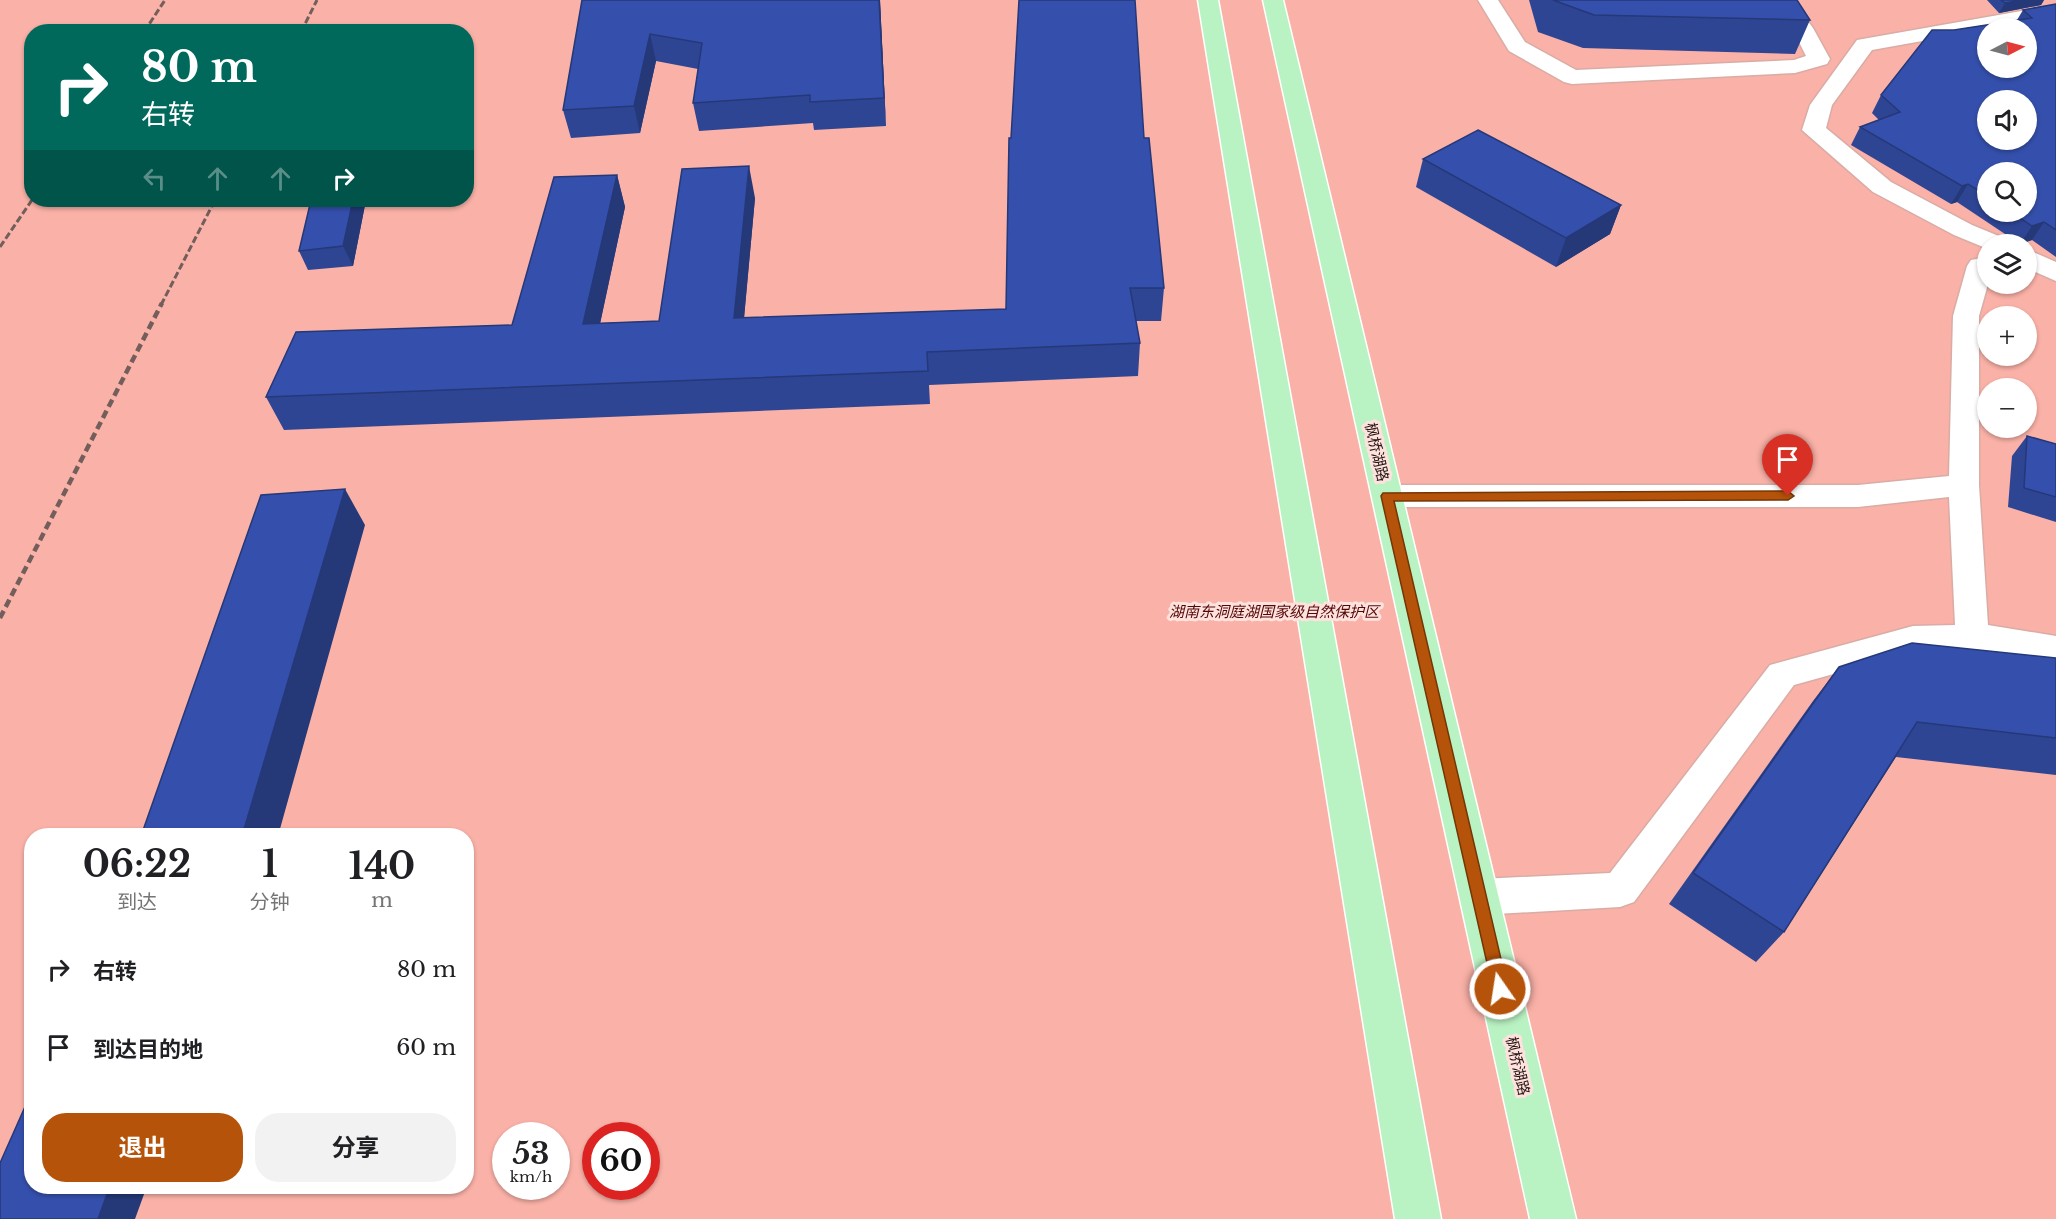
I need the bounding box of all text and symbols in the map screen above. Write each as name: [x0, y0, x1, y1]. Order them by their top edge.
north arrow: [1977, 18, 2037, 78]
map controls: [1977, 18, 2037, 438]
text: 80 m: [141, 41, 257, 93]
icon: right: [42, 48, 120, 126]
button: sound: [1977, 90, 2037, 150]
text: 右转: [141, 98, 195, 131]
icon: left: [138, 162, 171, 195]
icon: ahead: [201, 162, 234, 195]
icon: ahead: [264, 162, 297, 195]
icon: right: [327, 162, 360, 195]
button: search: [1977, 162, 2037, 222]
button: layers: [1977, 234, 2037, 294]
button: +: [1977, 306, 2037, 366]
button: −: [1977, 378, 2037, 438]
street label: 枫桥湖路: [1361, 421, 1393, 483]
pin: [1762, 434, 1813, 496]
icon: arrive: [1771, 443, 1804, 476]
park label: 湖南东洞庭湖国家级自然保护区: [1169, 602, 1381, 621]
text: 06:22: [83, 842, 191, 887]
text: 1: [262, 842, 278, 887]
text: 140: [349, 844, 415, 889]
text: m: [371, 888, 393, 912]
text: 到达: [117, 890, 157, 914]
text: 分钟: [250, 890, 290, 914]
icon: right: [42, 953, 75, 986]
text: 80 m: [397, 956, 456, 983]
position arrow: [1468, 957, 1532, 1021]
text: 右转: [93, 958, 137, 985]
icon: arrive: [42, 1031, 75, 1064]
text: 60 m: [396, 1034, 456, 1061]
street label: 枫桥湖路: [1502, 1035, 1534, 1097]
text: 到达目的地: [93, 1036, 203, 1063]
button: 退出: [42, 1113, 243, 1182]
button: 分享: [255, 1113, 456, 1182]
speed limit sign: 60: [582, 1122, 660, 1200]
text: 53: [513, 1135, 549, 1172]
text: km/h: [510, 1167, 552, 1186]

